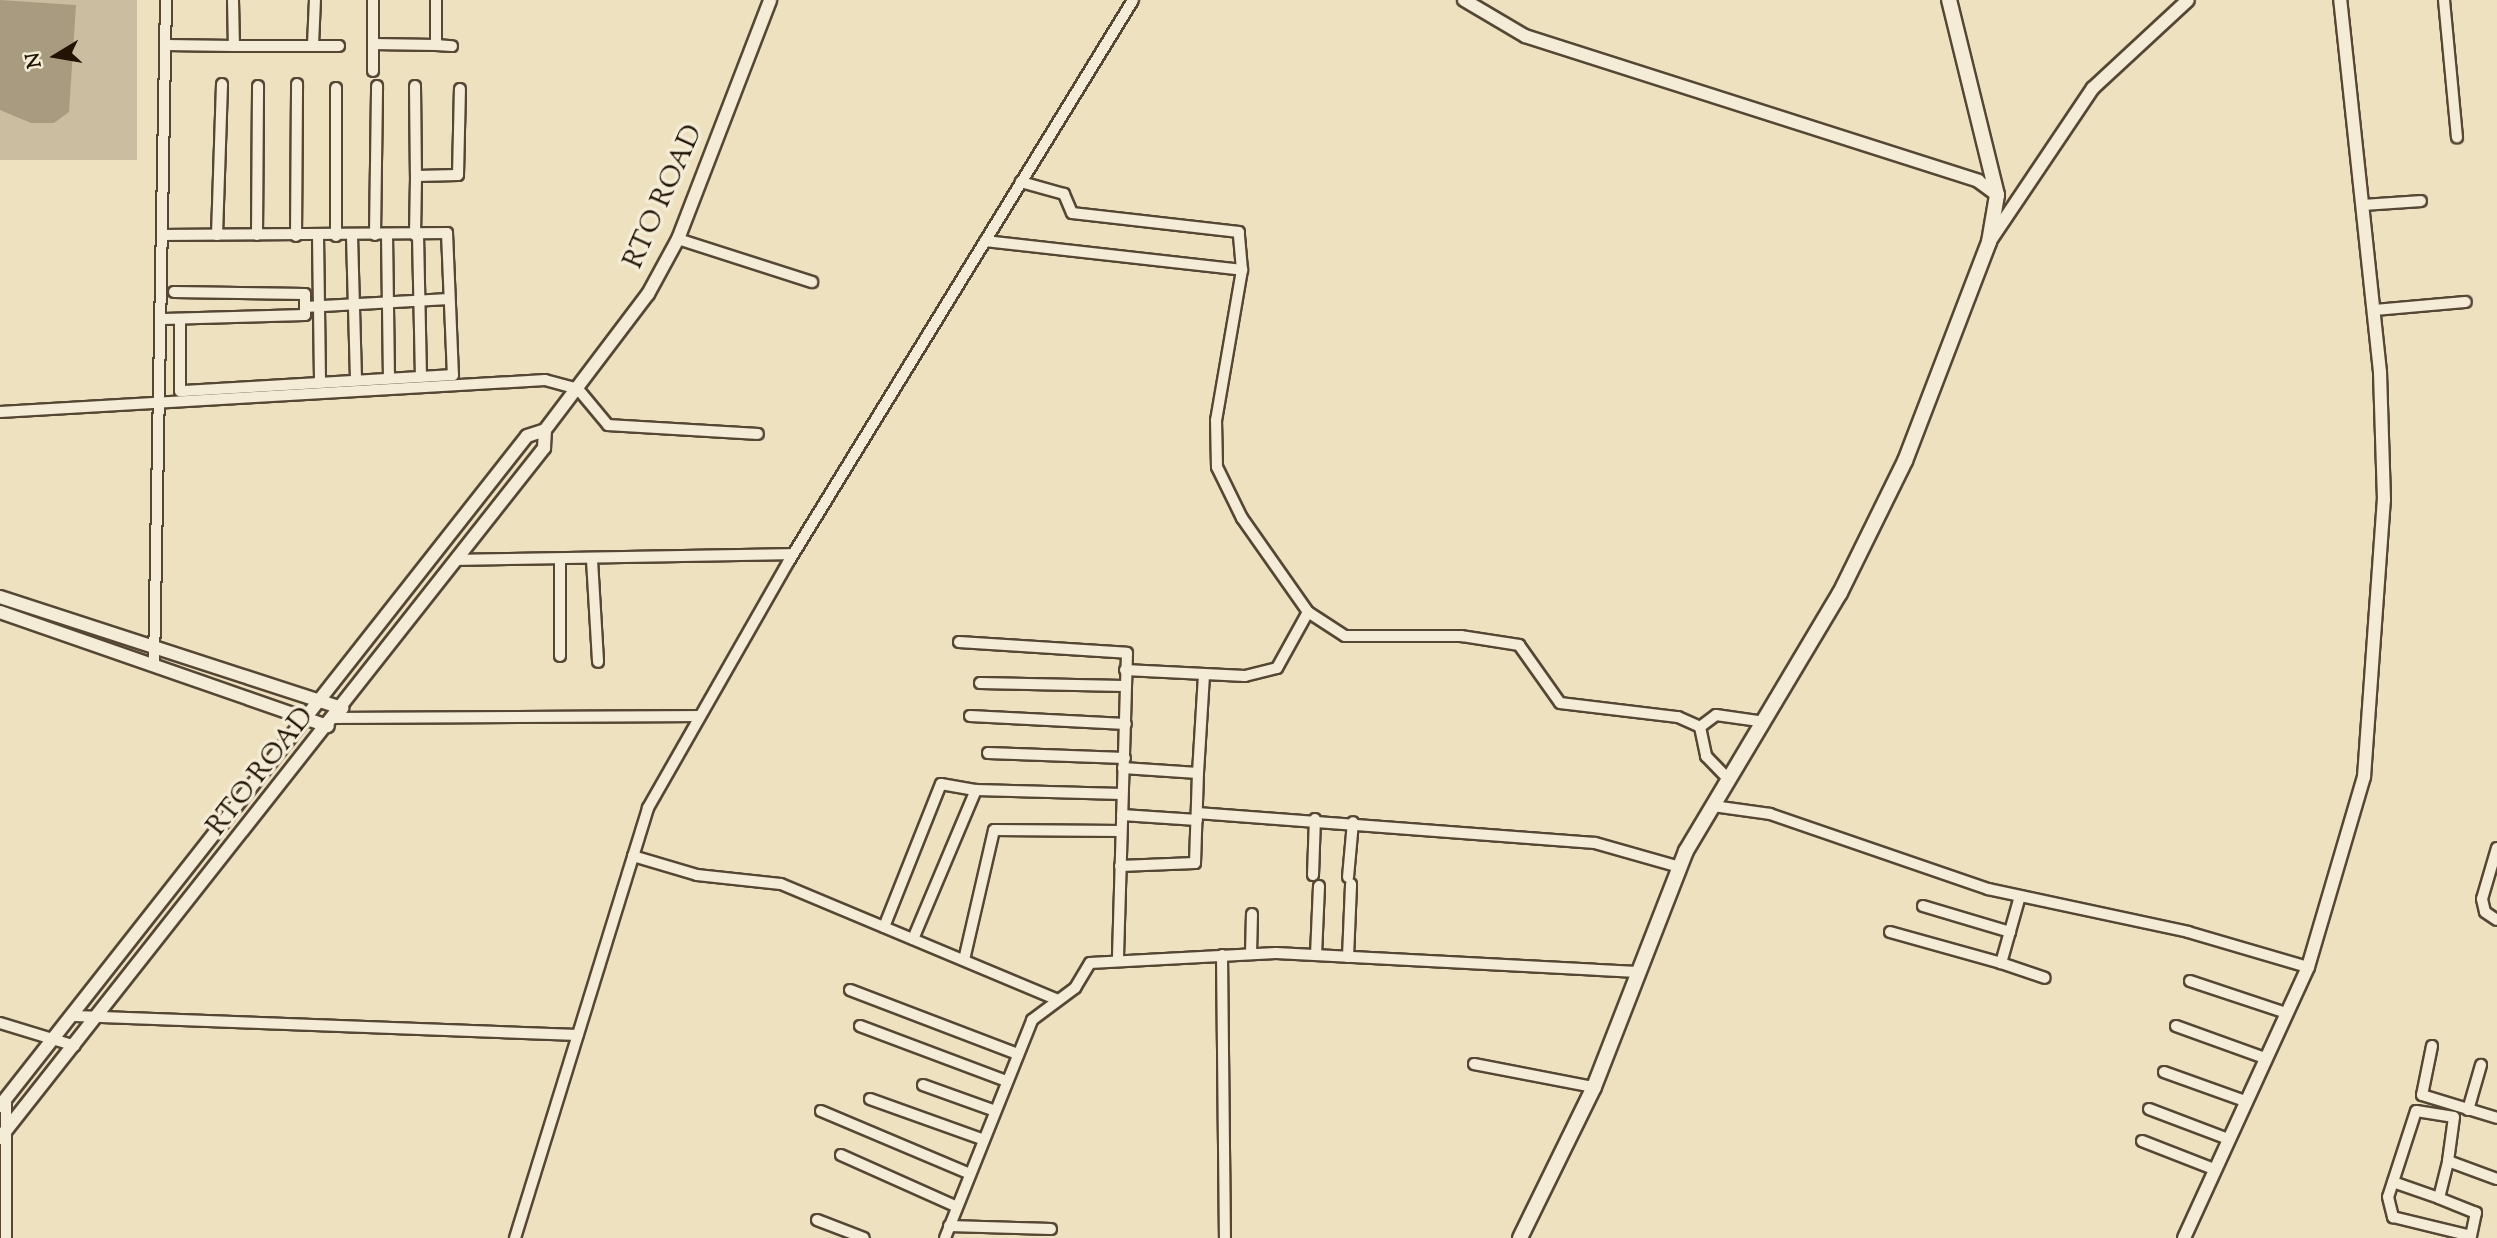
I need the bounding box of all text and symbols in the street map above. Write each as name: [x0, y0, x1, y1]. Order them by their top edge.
north arrow: [21, 21, 91, 91]
text: N: [20, 50, 50, 70]
street label: RTO ROAD: [617, 120, 711, 274]
street label: RTO ROAD: [200, 701, 322, 843]

